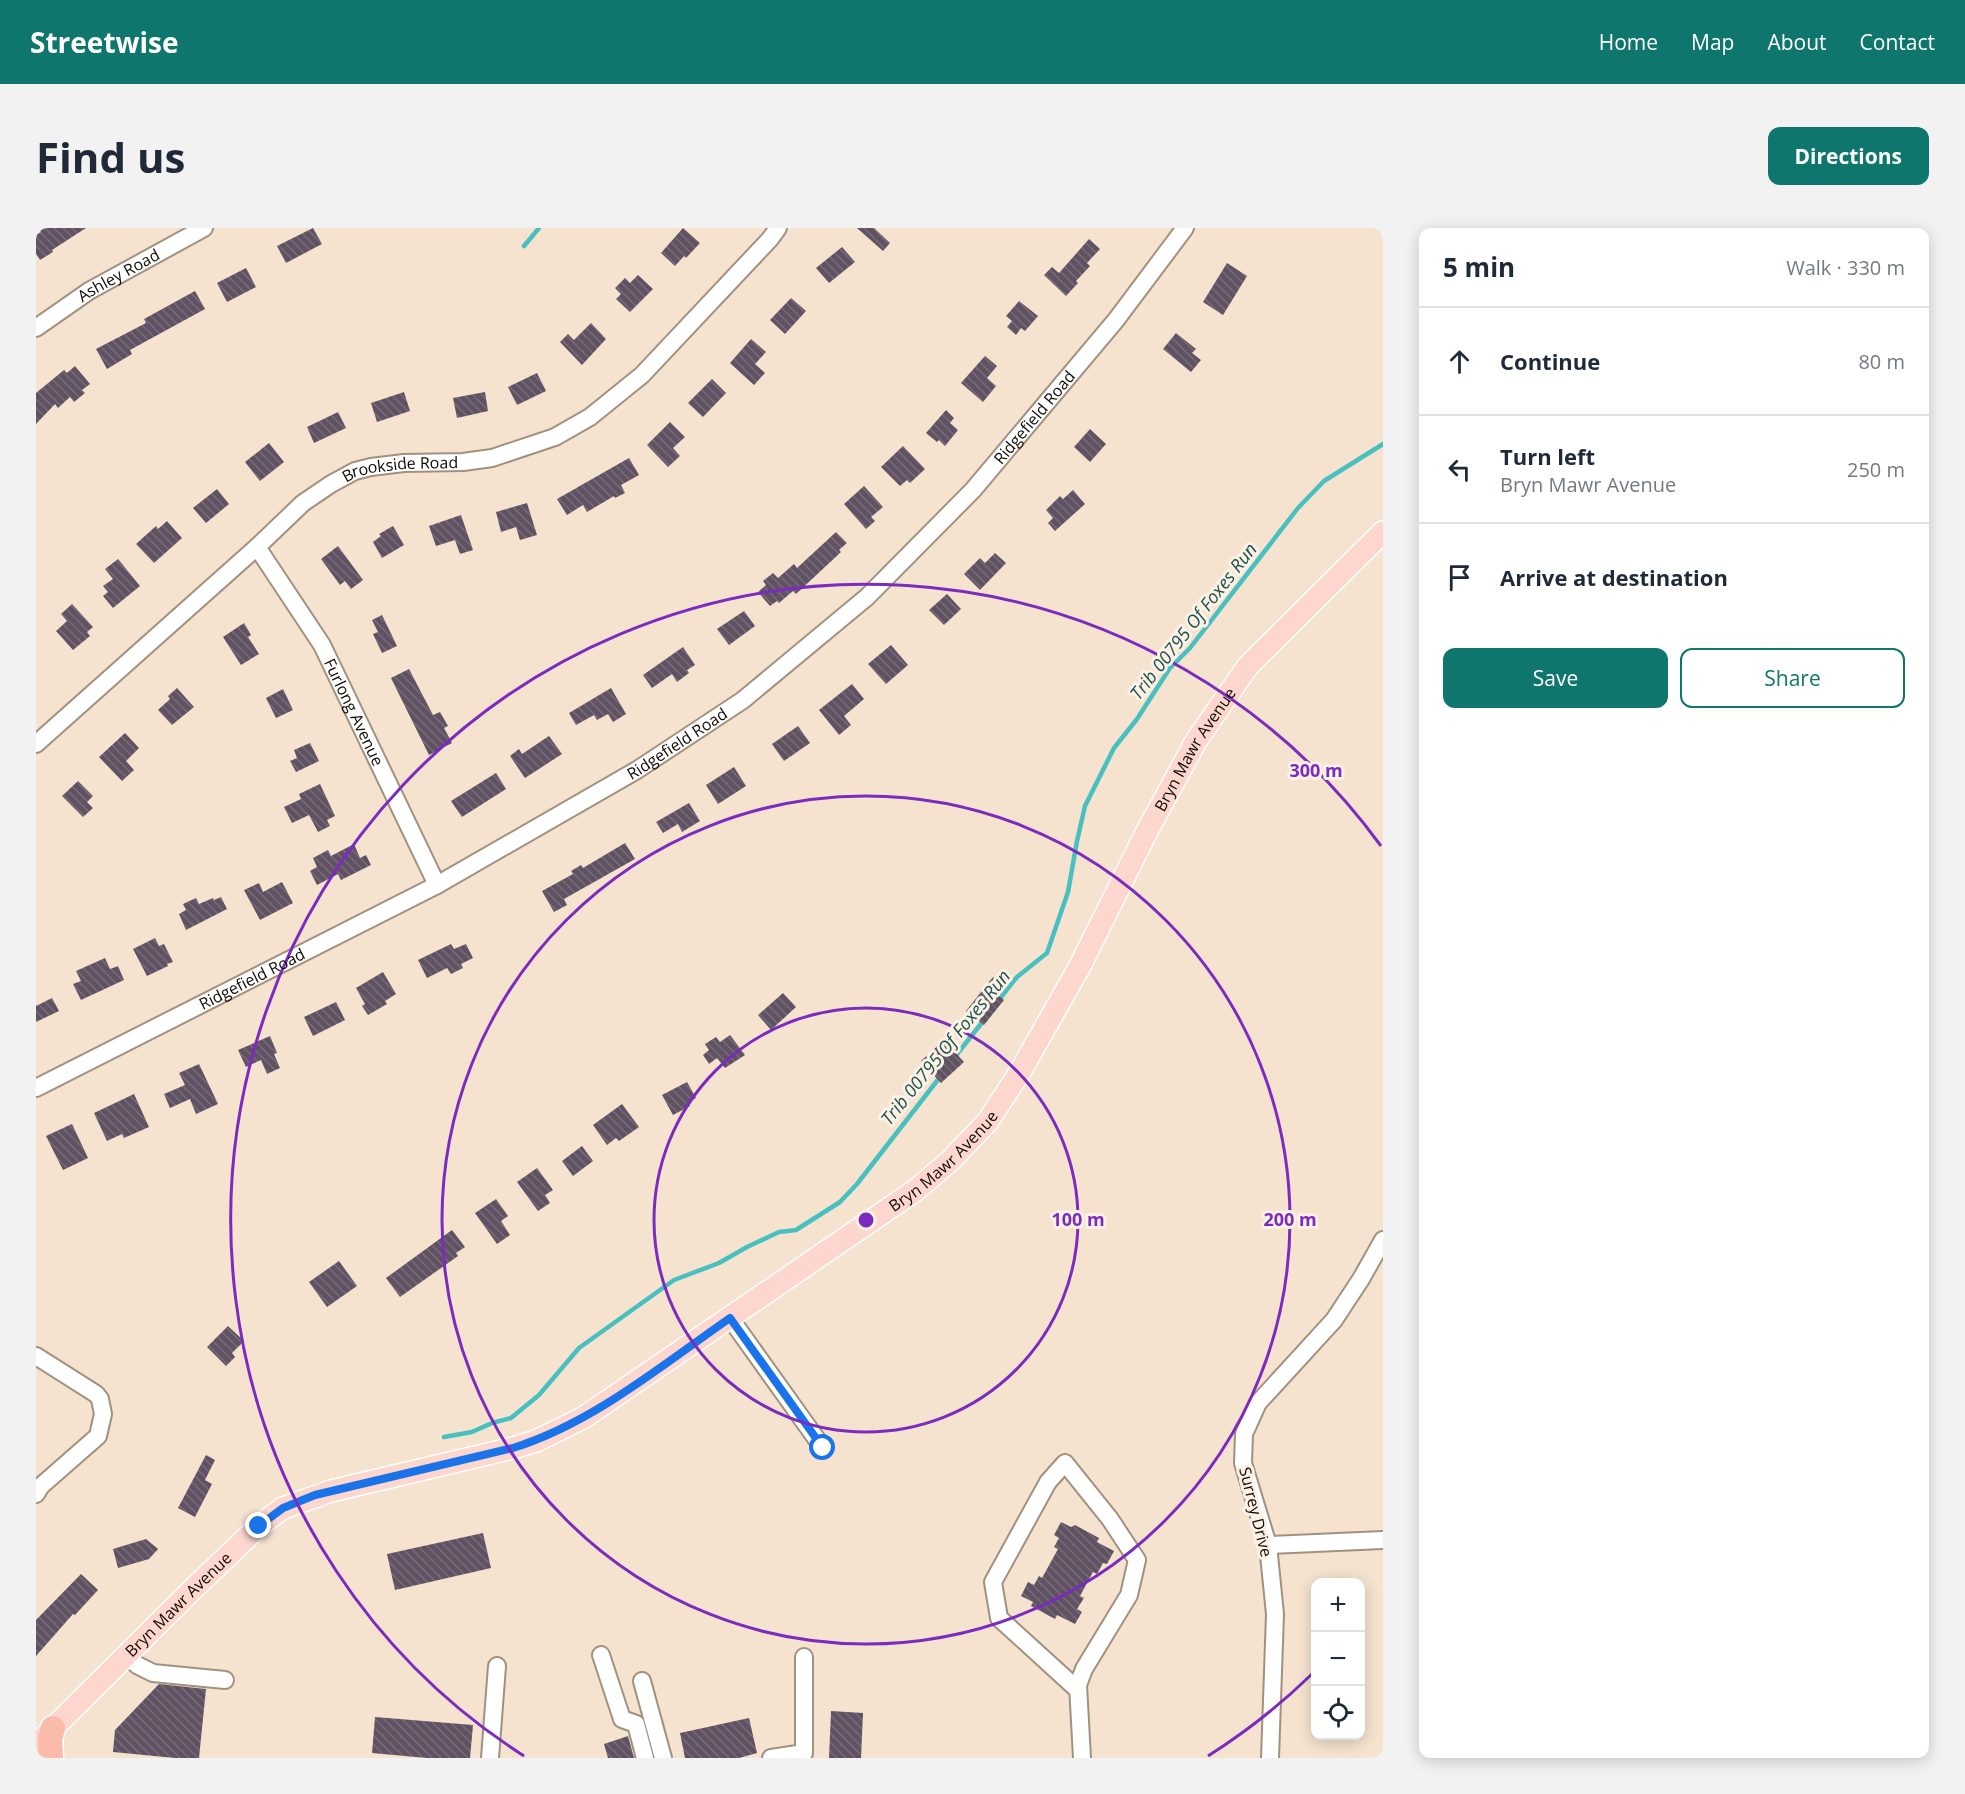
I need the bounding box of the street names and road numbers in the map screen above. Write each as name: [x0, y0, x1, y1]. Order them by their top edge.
street label: Ashley Road: [73, 243, 163, 307]
street label: Ridgefield Road: [988, 366, 1080, 469]
street label: Brookside Road: [338, 451, 458, 487]
street label: Furlong Avenue: [319, 655, 389, 769]
street label: Bryn Mawr Avenue: [1149, 683, 1241, 815]
street label: Ridgefield Road: [623, 703, 731, 785]
street label: Ridgefield Road: [195, 943, 309, 1015]
street label: Bryn Mawr Avenue: [884, 1106, 1003, 1217]
street label: Surrey Drive: [1234, 1465, 1278, 1559]
street label: Bryn Mawr Avenue: [120, 1547, 236, 1662]

